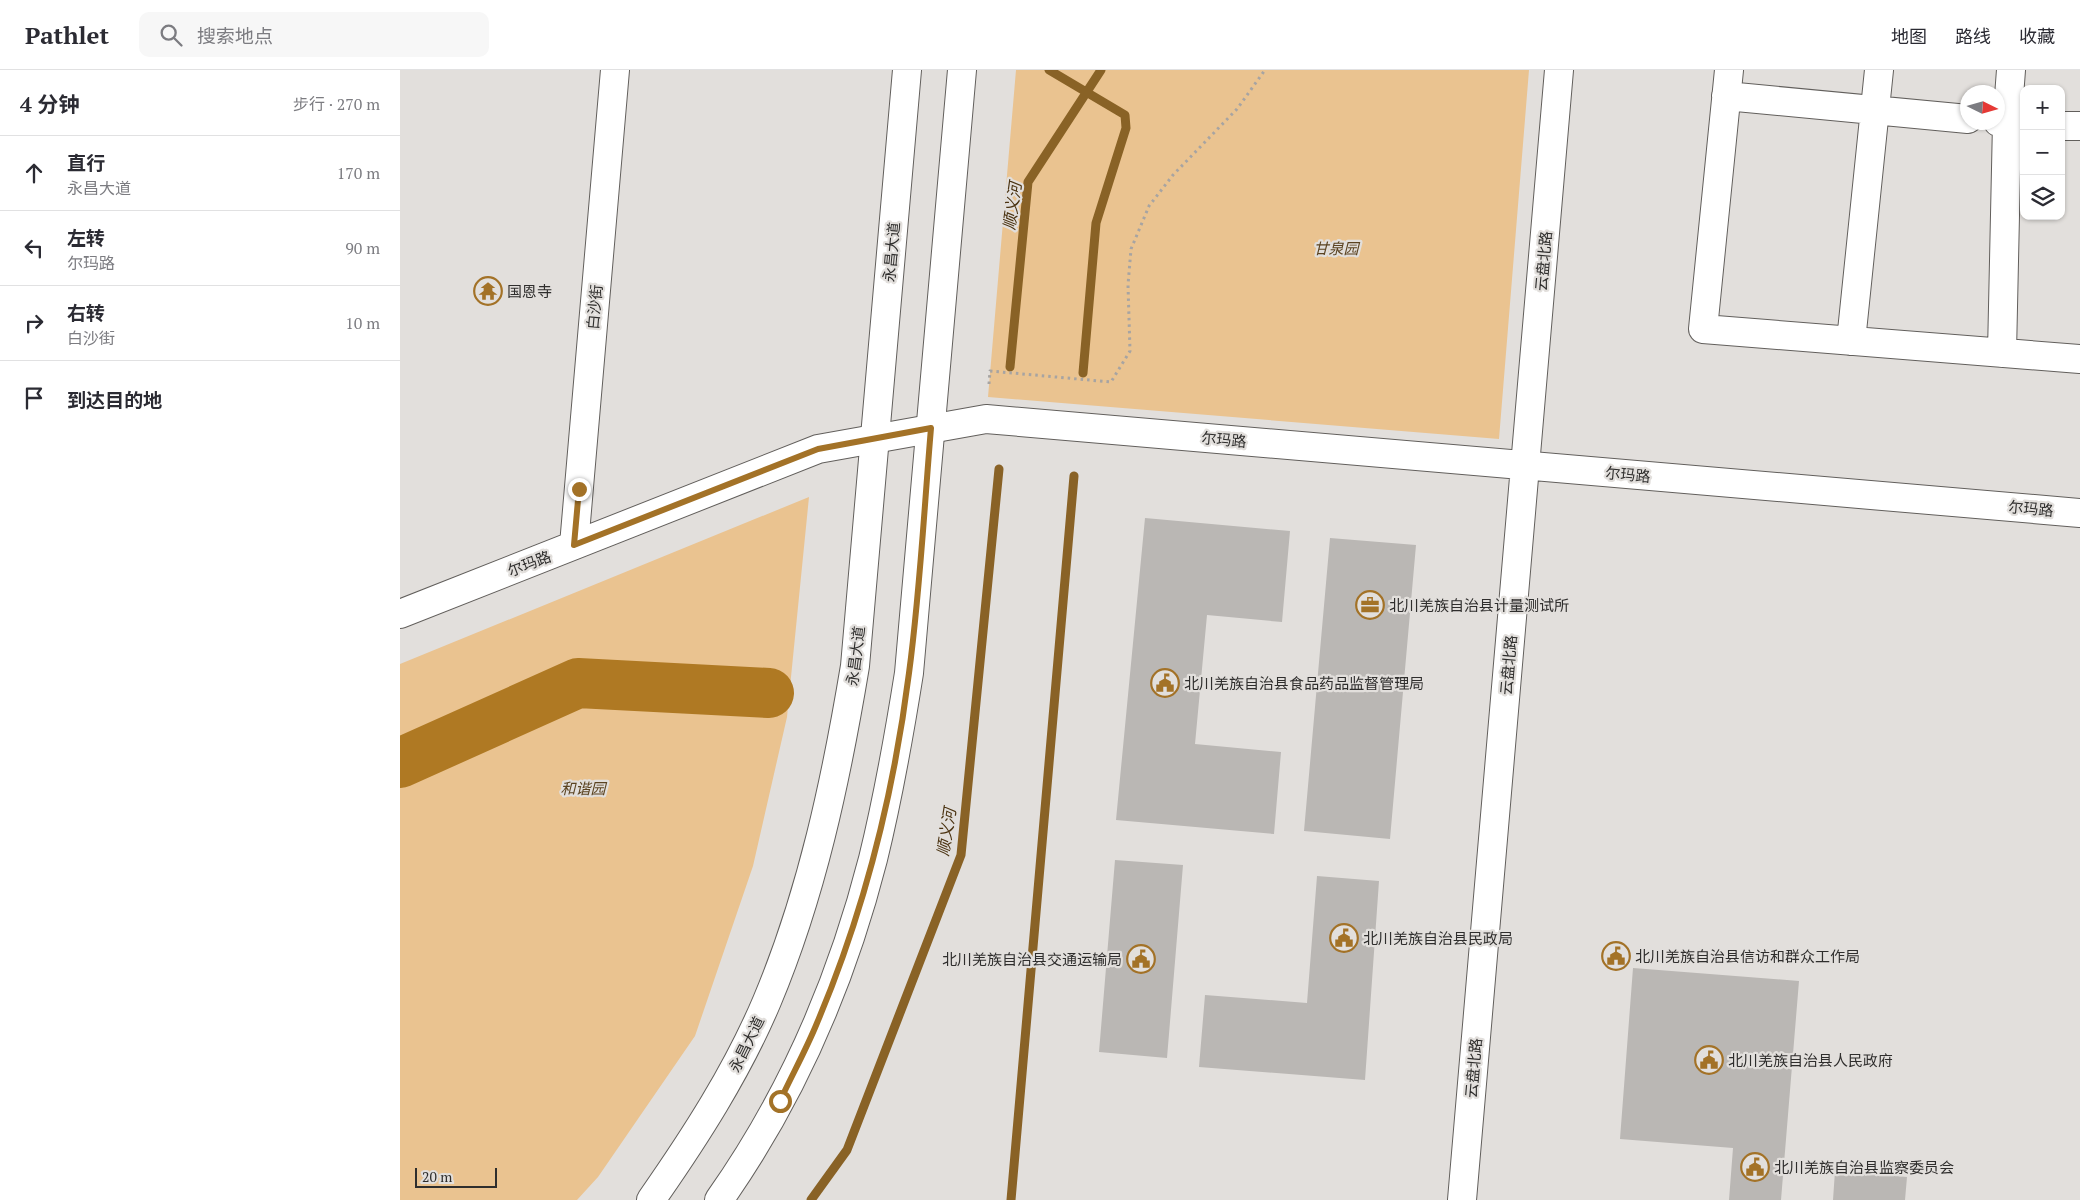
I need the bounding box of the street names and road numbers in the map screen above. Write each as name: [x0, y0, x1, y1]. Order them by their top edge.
street label: 永昌大道: [878, 221, 904, 283]
street label: 云盘北路: [1530, 230, 1556, 292]
street label: 白沙街: [582, 284, 606, 330]
street label: 尔玛路: [1201, 427, 1247, 451]
street label: 尔玛路: [1605, 462, 1651, 486]
street label: 尔玛路: [2008, 496, 2054, 520]
street label: 尔玛路: [504, 546, 554, 580]
street label: 永昌大道: [841, 625, 869, 687]
street label: 云盘北路: [1495, 634, 1521, 696]
street label: 永昌大道: [724, 1013, 768, 1075]
street label: 云盘北路: [1460, 1037, 1486, 1099]

